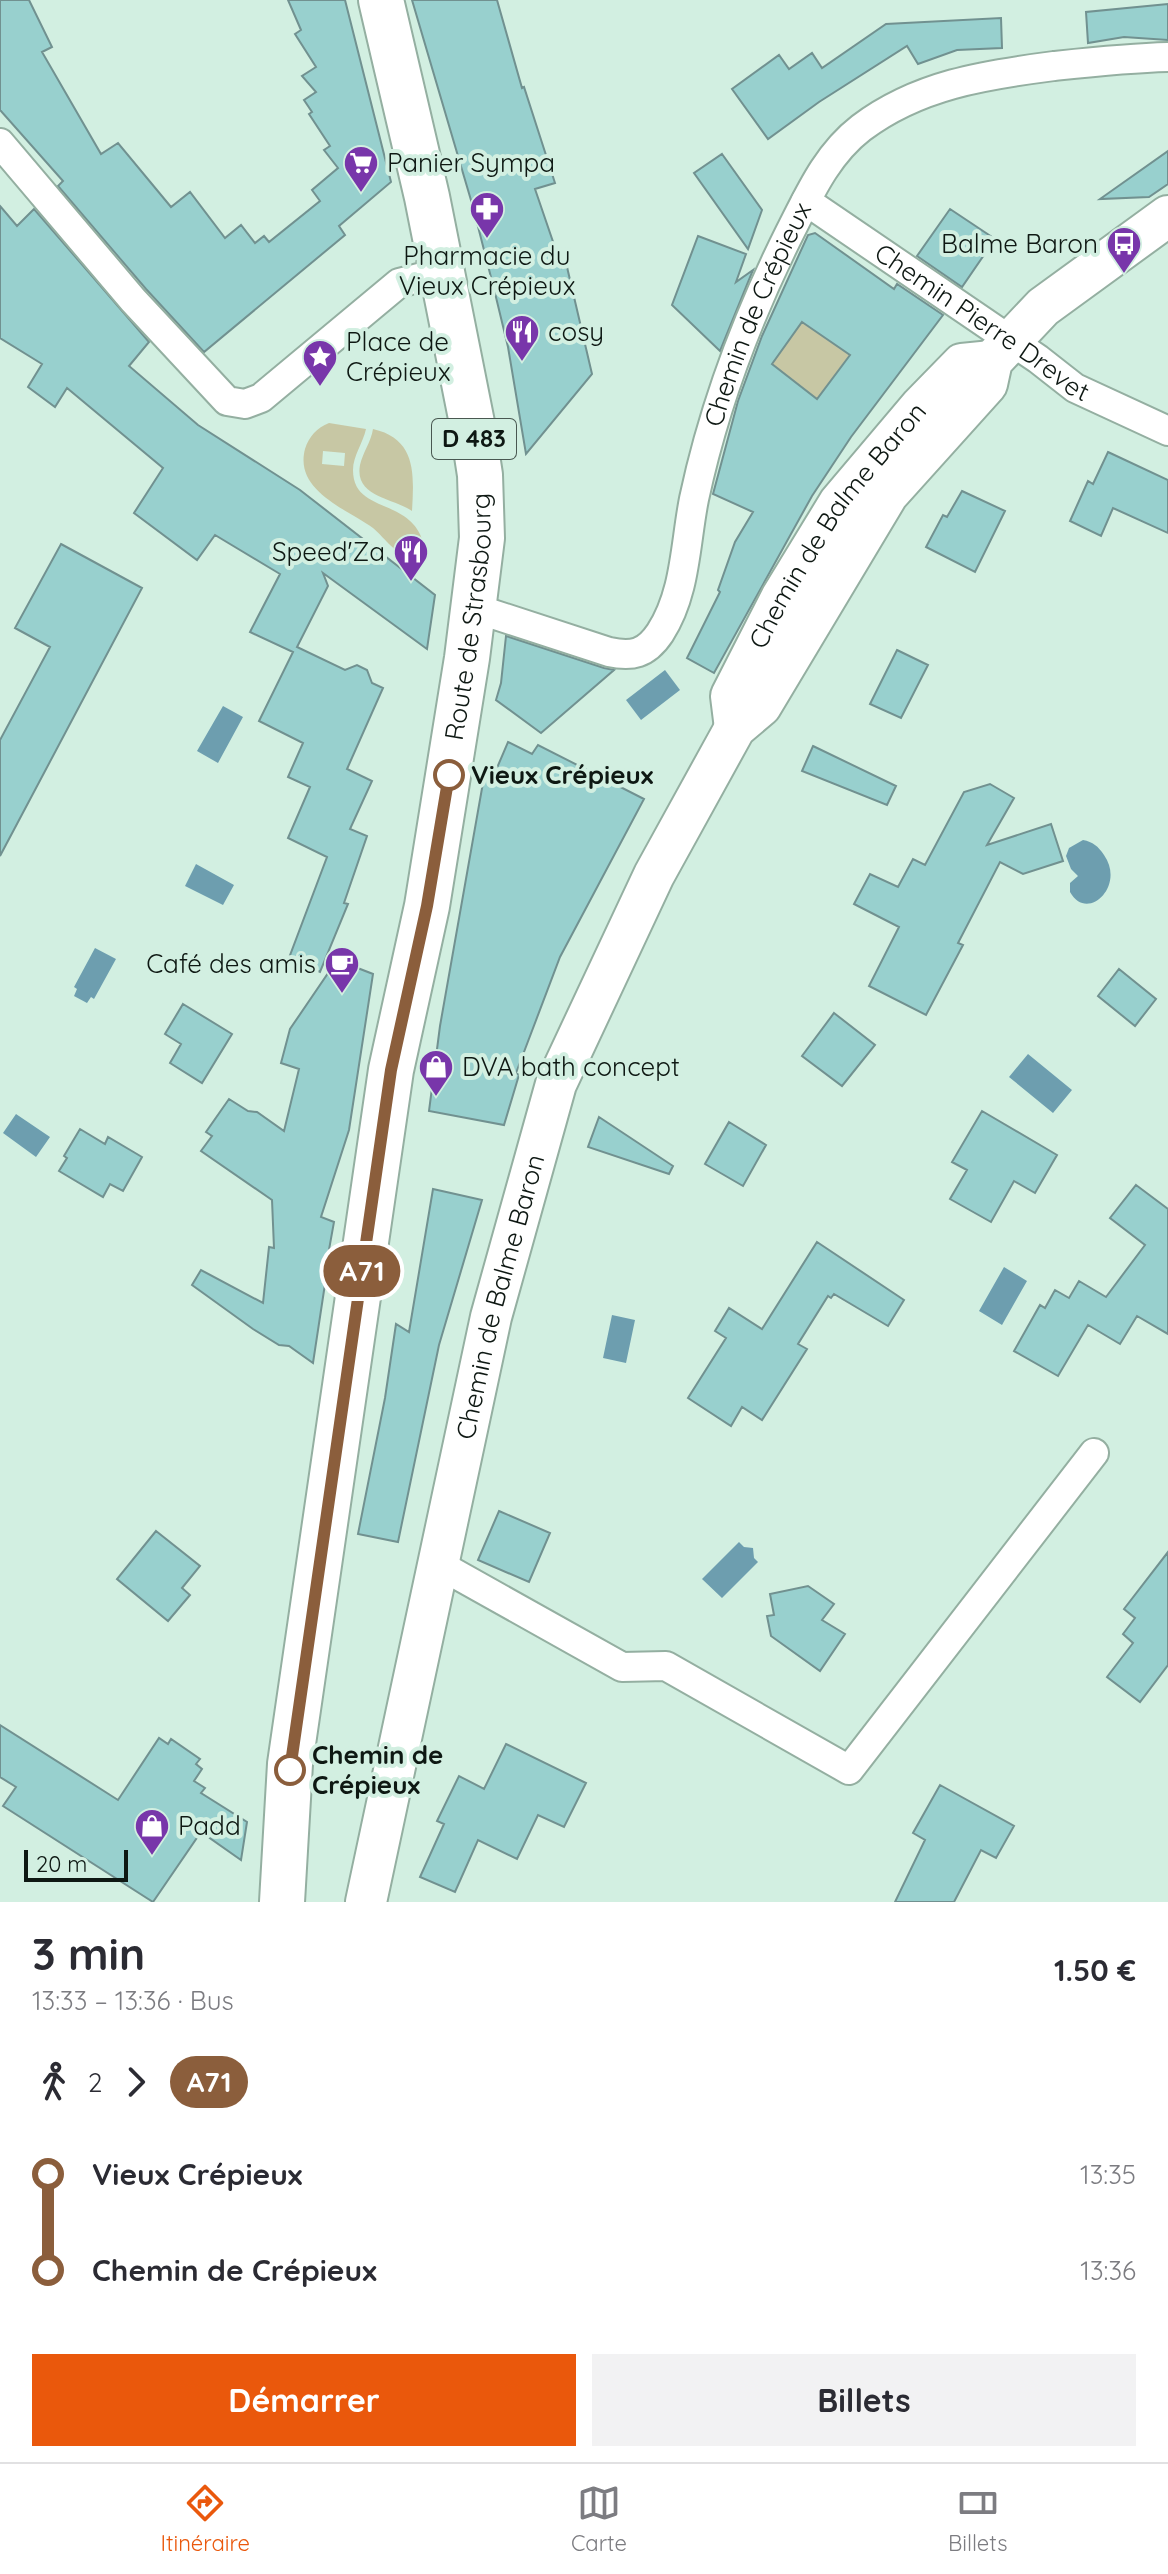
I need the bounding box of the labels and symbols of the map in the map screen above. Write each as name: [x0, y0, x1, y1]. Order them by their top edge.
supermarket icon: Panier Sympa: [342, 144, 380, 194]
place label: Panier Sympa: [387, 146, 555, 179]
pharmacy icon: Pharmacie du Vieux Crépieux: [468, 190, 506, 240]
street label: Chemin de Crépieux: [696, 197, 818, 430]
bus stop icon: Balme Baron: [1105, 225, 1143, 275]
place label: Balme Baron: [941, 227, 1098, 260]
street label: Chemin Pierre Drevet: [869, 236, 1095, 408]
place label: Pharmacie du Vieux Crépieux: [399, 239, 575, 302]
restaurant icon: cosy: [503, 313, 541, 363]
place label: cosy: [548, 315, 604, 348]
place label: Place de Crépieux: [346, 325, 451, 388]
place icon: Place de Crépieux: [301, 338, 339, 388]
street label: Chemin de Balme Baron: [741, 395, 933, 654]
road number: D 483: [432, 419, 516, 459]
street label: Route de Strasbourg: [437, 493, 498, 743]
restaurant icon: Speed'Za: [392, 533, 430, 583]
place label: Speed'Za: [272, 535, 385, 568]
place label: Vieux Crépieux: [471, 758, 654, 791]
marker: Vieux Crépieux: [434, 760, 464, 790]
cafe icon: Café des amis: [323, 945, 361, 995]
place label: Café des amis: [146, 947, 316, 980]
shop icon: DVA bath concept: [417, 1048, 455, 1098]
place label: DVA bath concept: [462, 1050, 680, 1083]
street label: Chemin de Balme Baron: [448, 1151, 552, 1442]
line badge: A71: [316, 1245, 408, 1297]
place label: Chemin de Crépieux: [312, 1738, 443, 1801]
marker: Chemin de Crépieux: [275, 1755, 305, 1785]
shop icon: Padd: [133, 1807, 171, 1857]
place label: Padd: [178, 1809, 241, 1842]
scale bar: [24, 1846, 128, 1882]

